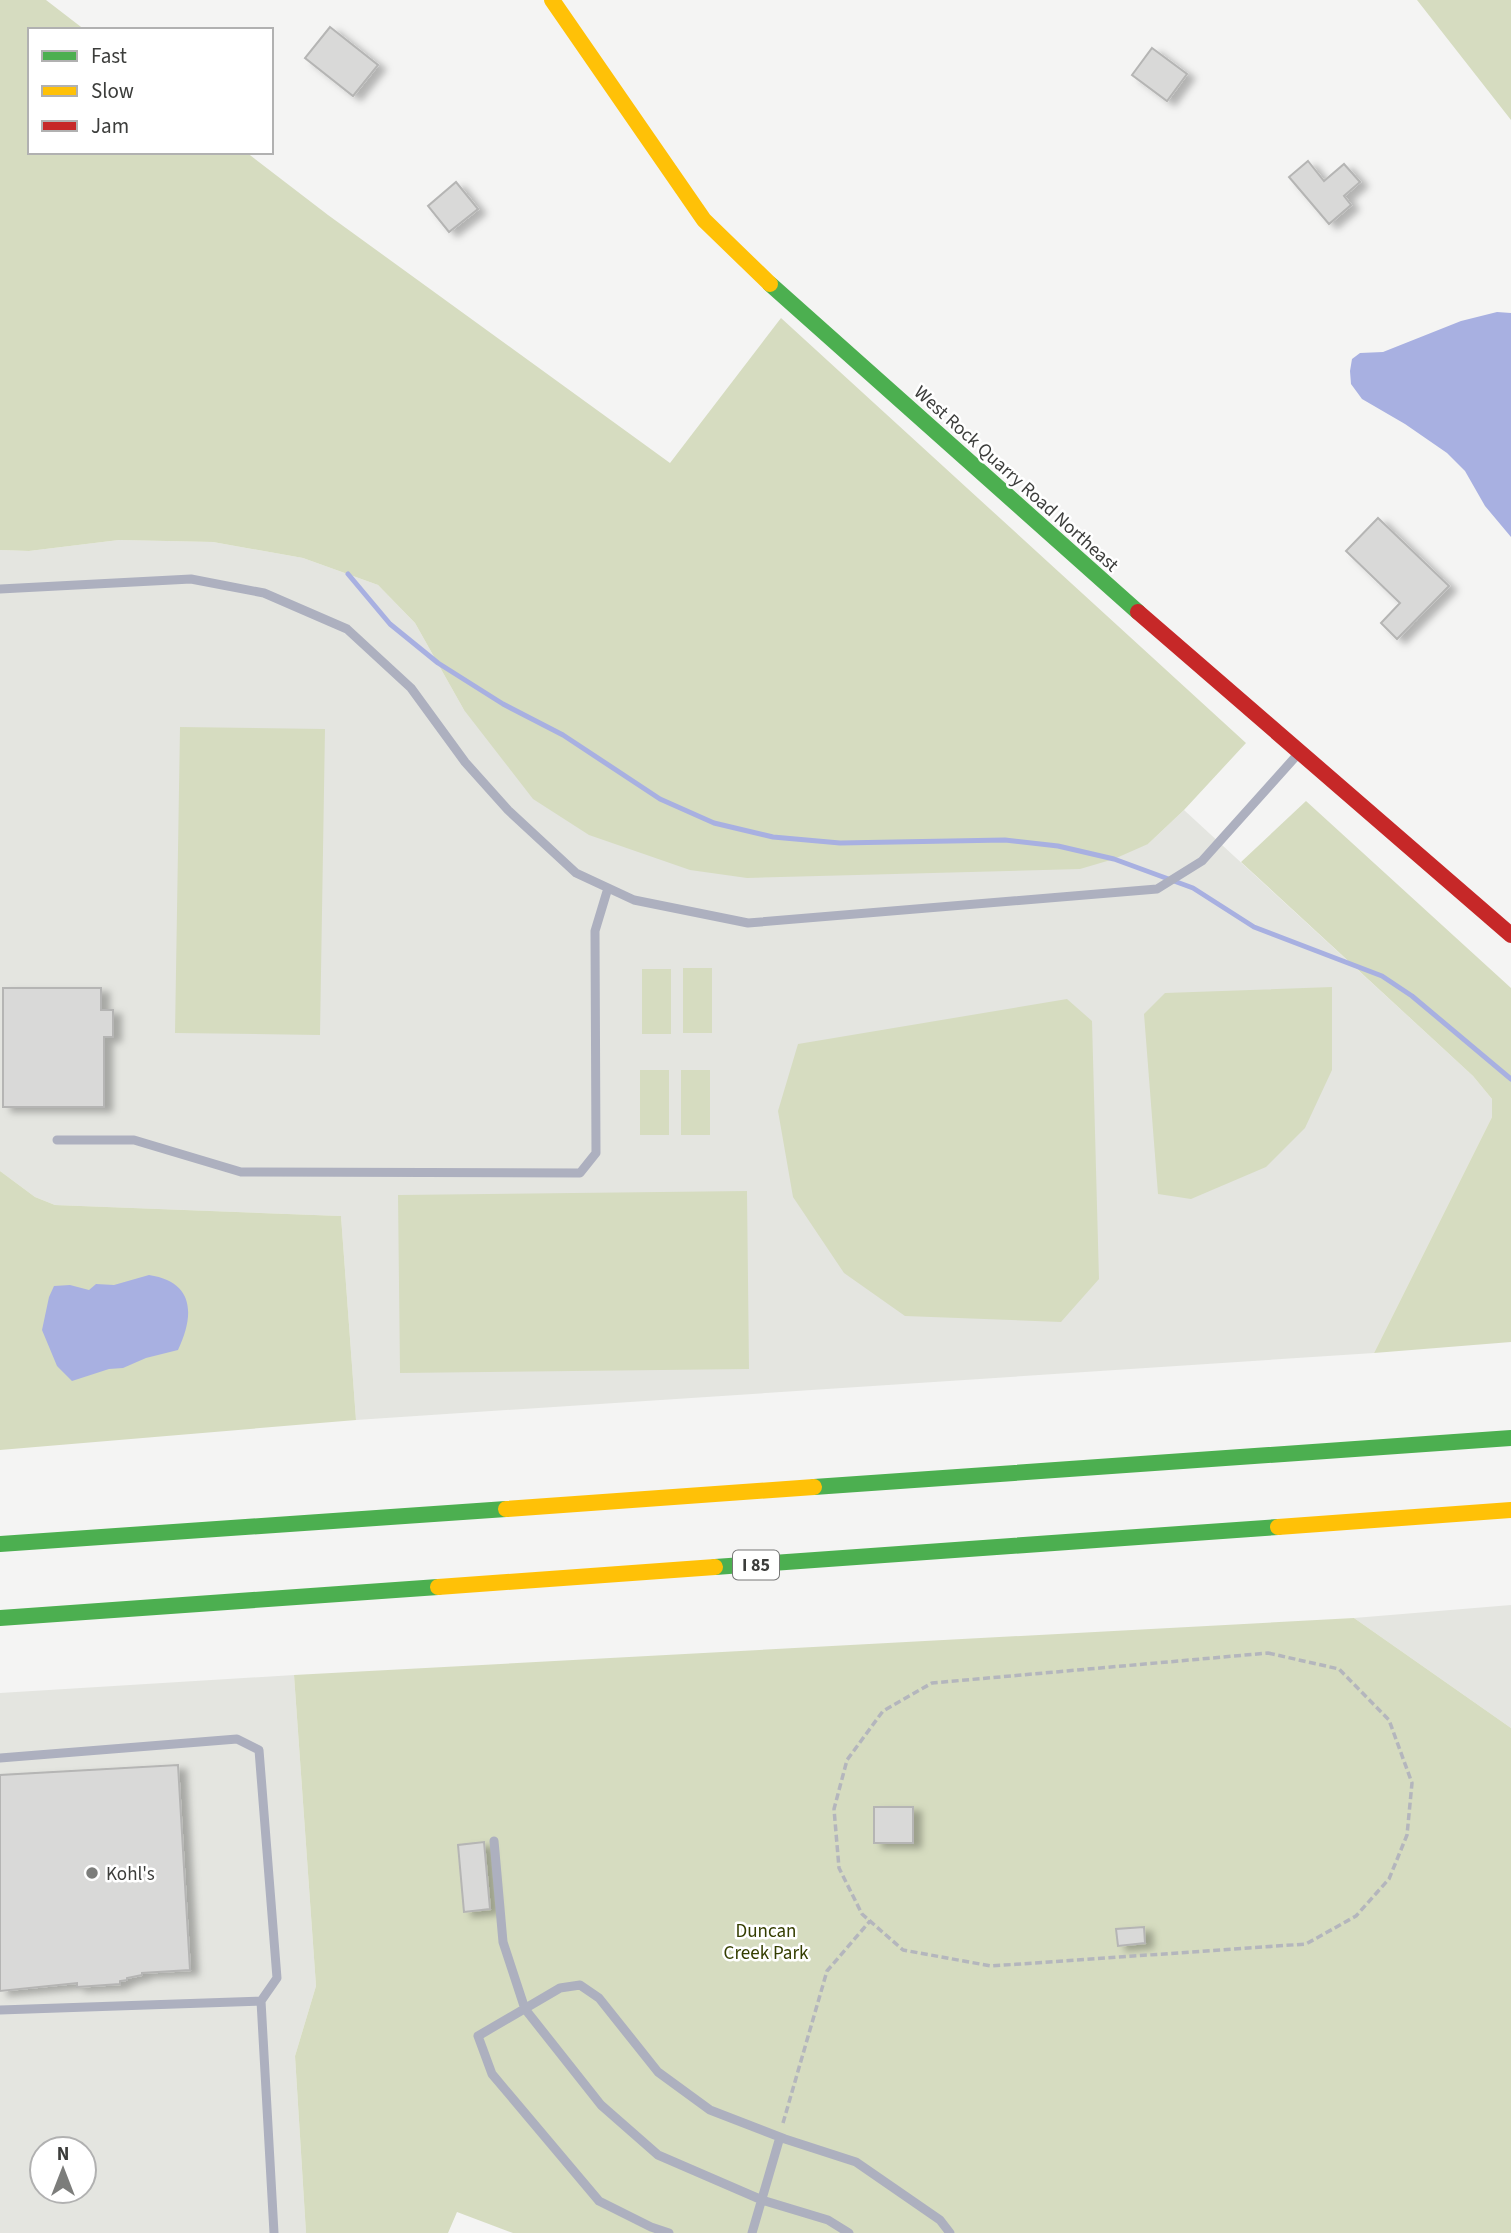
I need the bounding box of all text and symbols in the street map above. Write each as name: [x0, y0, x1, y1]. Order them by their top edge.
legend: [28, 28, 273, 154]
text: Fast: [91, 41, 127, 71]
text: Slow: [91, 76, 134, 106]
text: Jam: [91, 111, 129, 141]
street label: West Rock Quarry Road Northeast: [908, 380, 1125, 579]
road number: I 85: [733, 1550, 779, 1580]
place label: Kohl's: [106, 1861, 155, 1888]
marker: Kohl's: [84, 1865, 100, 1881]
park label: Duncan Creek Park: [724, 1918, 809, 1967]
north arrow: [28, 2135, 98, 2205]
text: N: [57, 2141, 69, 2168]

